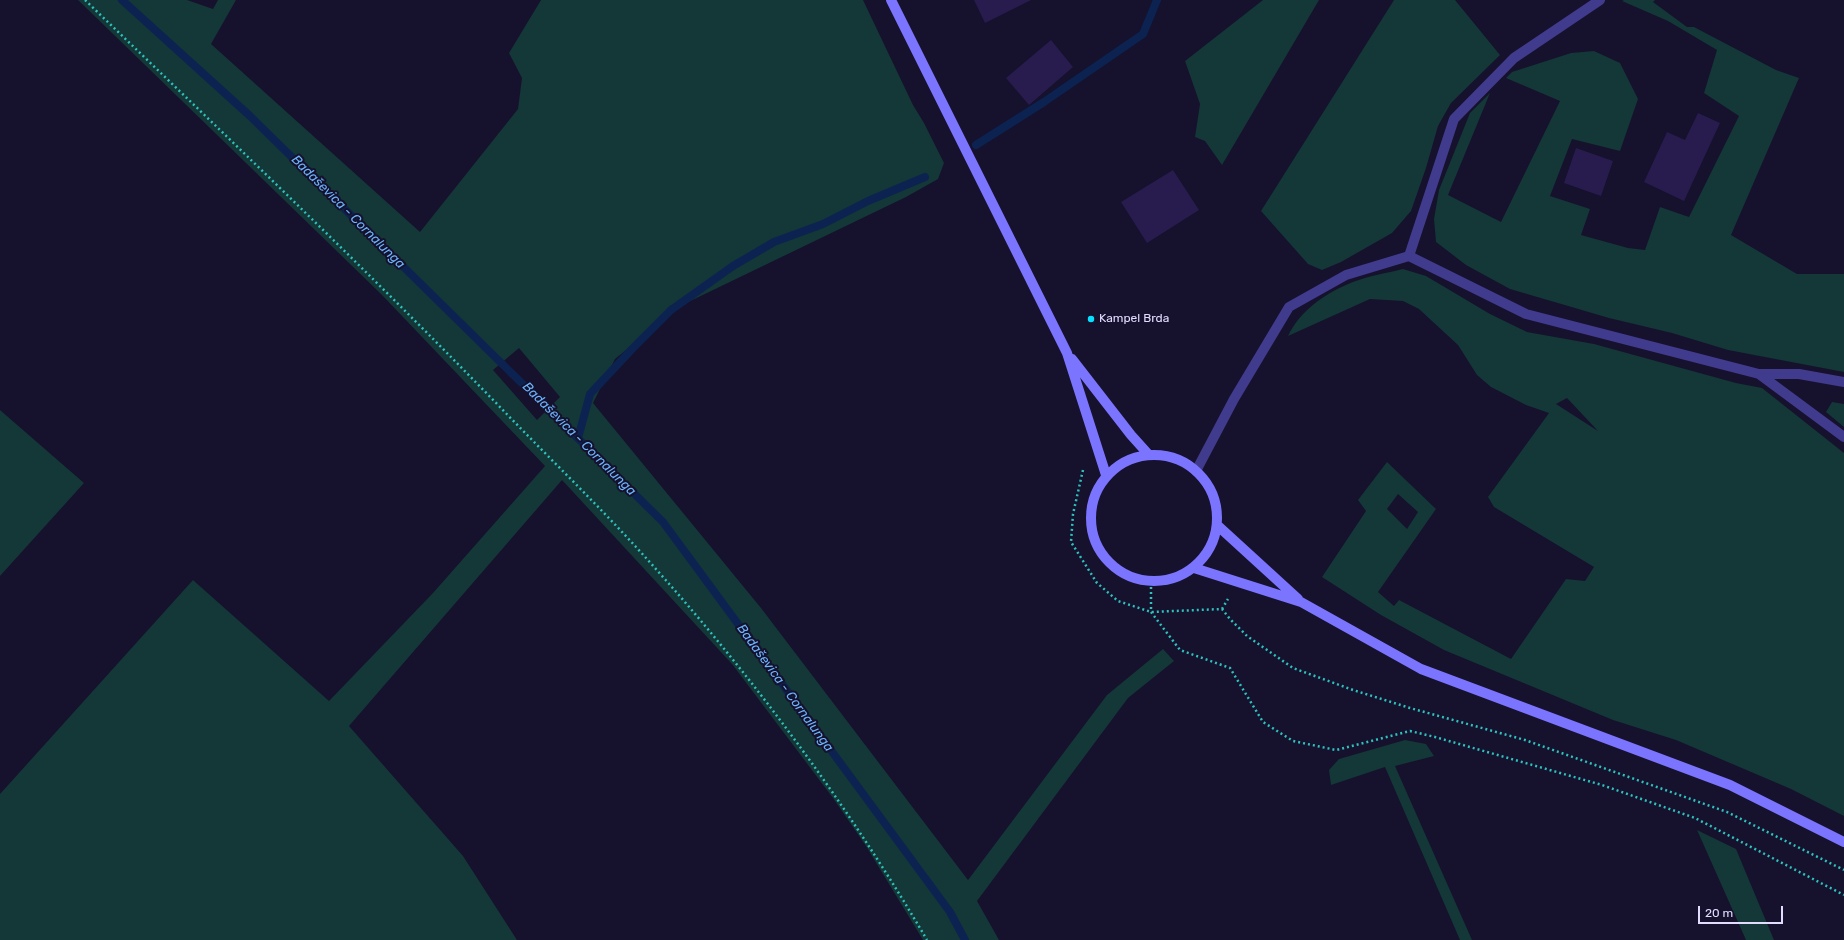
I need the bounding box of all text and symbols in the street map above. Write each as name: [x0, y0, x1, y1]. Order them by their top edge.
water label: Badaševica - Cornalunga: [288, 152, 408, 272]
place label: Kampel Brda: [1099, 312, 1169, 326]
marker: Kampel Brda: [1086, 314, 1096, 324]
water label: Badaševica - Cornalunga: [519, 379, 639, 499]
water label: Badaševica - Cornalunga: [733, 621, 837, 755]
scale bar: [1700, 898, 1785, 924]
text: 20 m: [1705, 906, 1733, 920]

